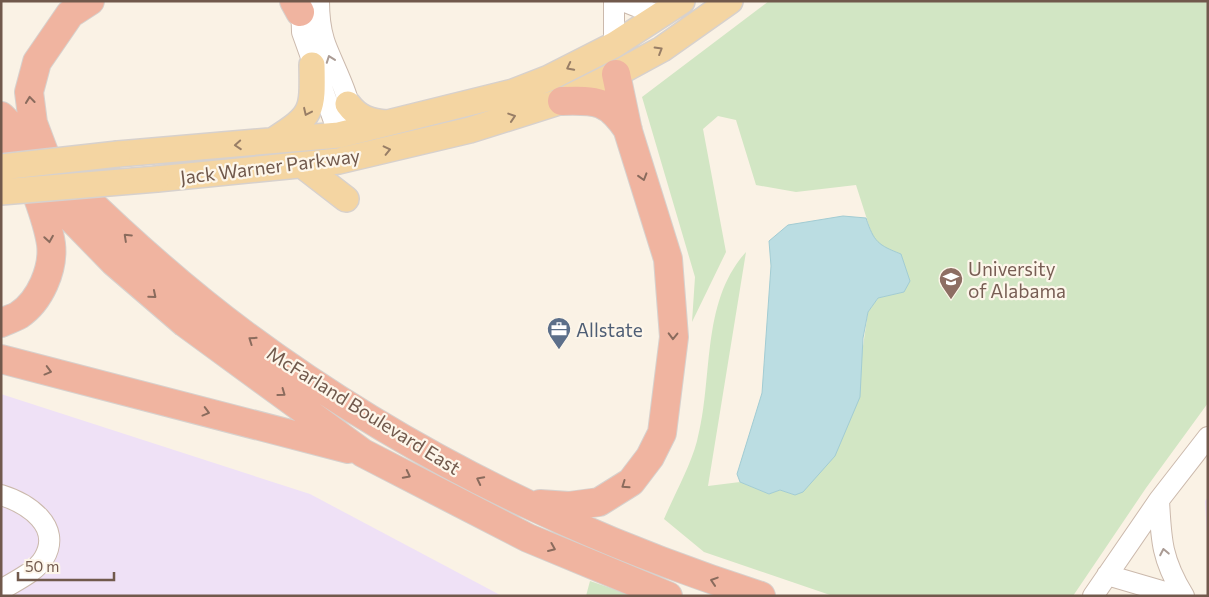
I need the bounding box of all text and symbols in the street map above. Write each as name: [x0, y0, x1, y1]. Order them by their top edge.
one-way arrow: [653, 47, 662, 57]
one-way arrow: [326, 55, 336, 64]
one-way arrow: [566, 61, 575, 71]
one-way arrow: [25, 96, 36, 104]
one-way arrow: [303, 107, 313, 116]
one-way arrow: [507, 112, 516, 122]
one-way arrow: [234, 139, 242, 150]
street label: Jack Warner Parkway: [179, 144, 361, 188]
one-way arrow: [382, 145, 391, 156]
one-way arrow: [637, 173, 647, 181]
one-way arrow: [44, 234, 54, 243]
one-way arrow: [123, 234, 132, 243]
place label: University of Alabama: [968, 257, 1066, 302]
school or university icon: University of Alabama: [938, 266, 964, 300]
one-way arrow: [147, 289, 156, 298]
office icon: Allstate: [546, 316, 572, 350]
place label: Allstate: [576, 318, 643, 341]
one-way arrow: [668, 332, 678, 340]
one-way arrow: [248, 337, 258, 346]
street label: McFarland Boulevard East: [263, 341, 465, 479]
one-way arrow: [44, 365, 53, 376]
one-way arrow: [276, 388, 285, 396]
one-way arrow: [201, 406, 210, 417]
one-way arrow: [401, 469, 410, 479]
one-way arrow: [476, 476, 485, 486]
one-way arrow: [621, 479, 631, 488]
one-way arrow: [547, 542, 556, 553]
one-way arrow: [1159, 548, 1169, 557]
scale bar: [18, 550, 114, 582]
text: 50 m: [25, 557, 59, 575]
one-way arrow: [710, 577, 719, 587]

